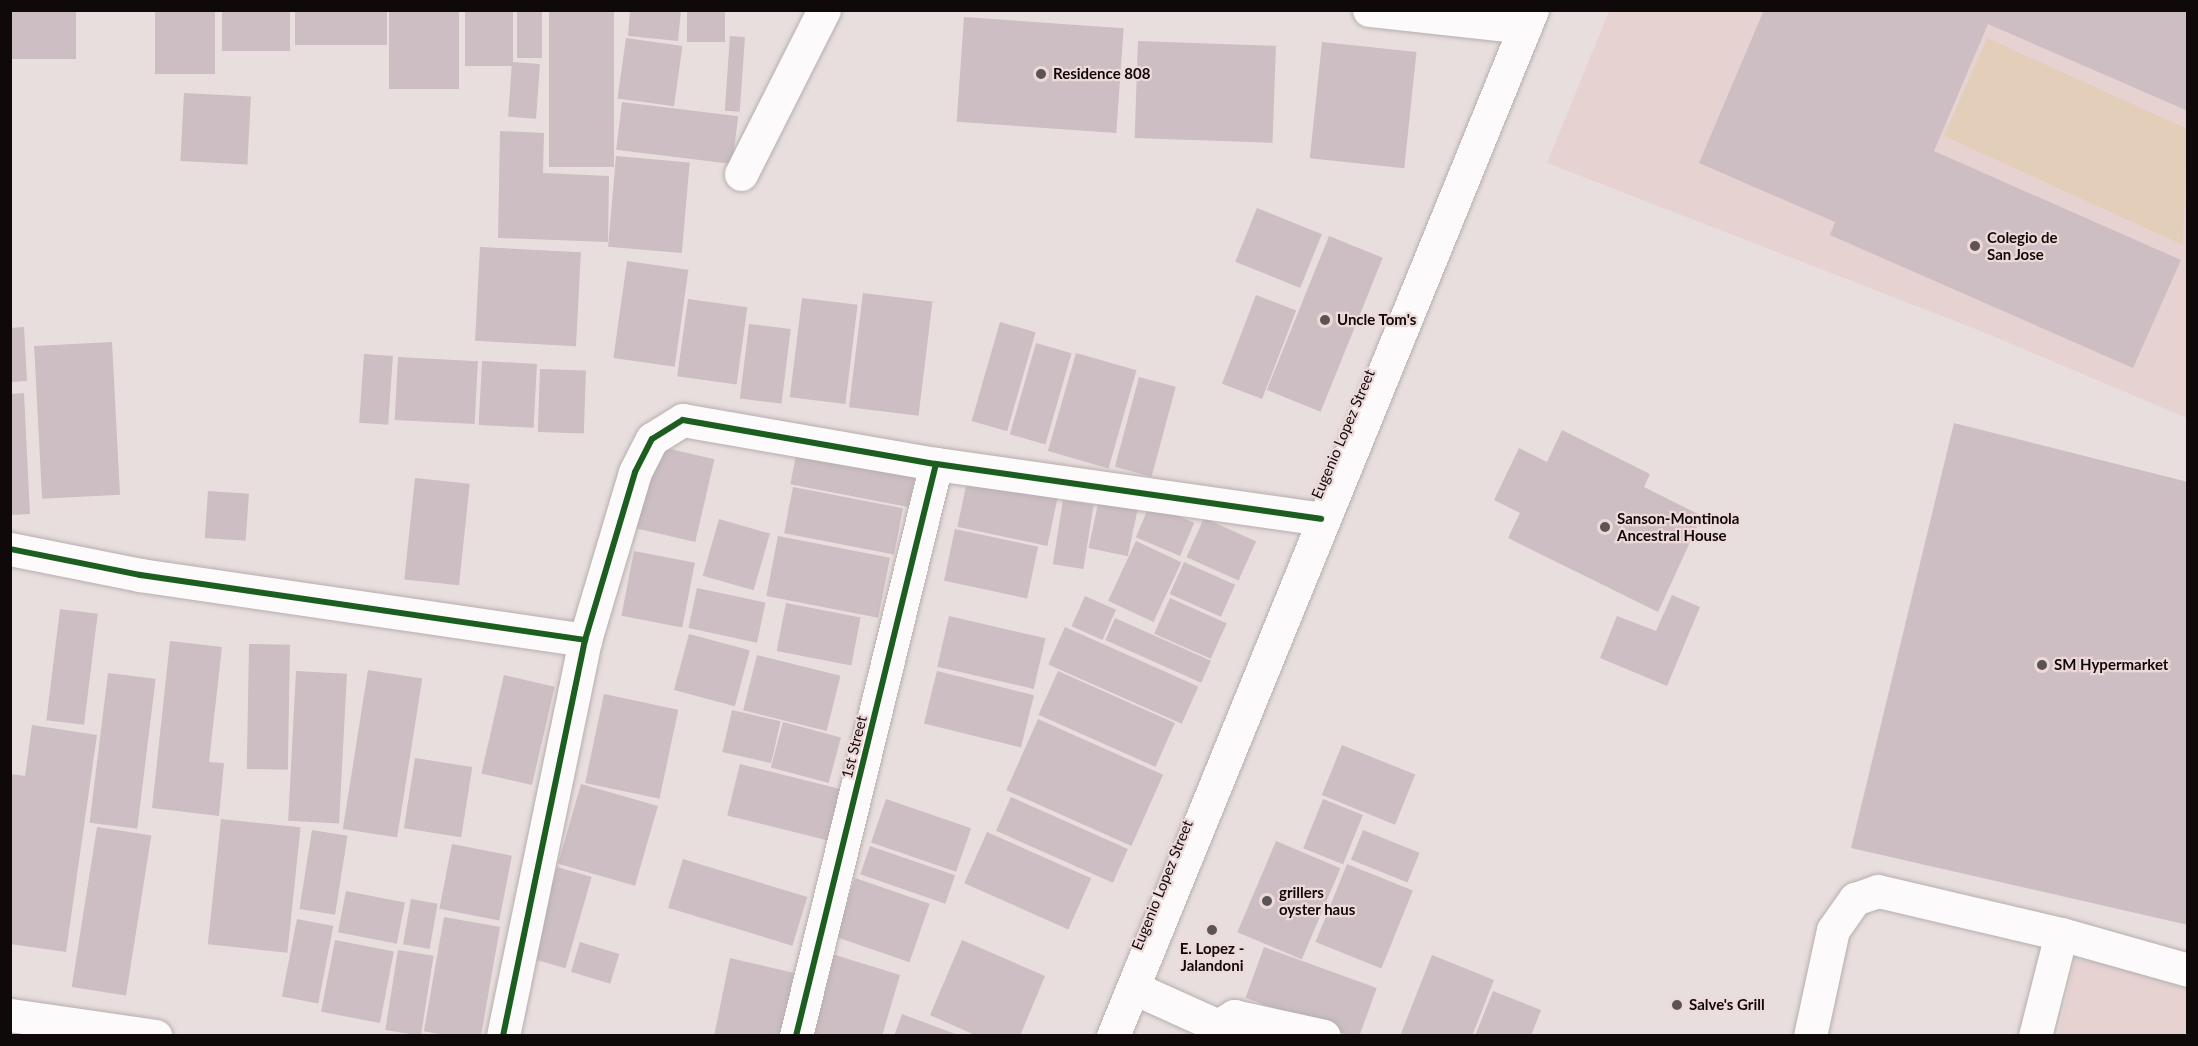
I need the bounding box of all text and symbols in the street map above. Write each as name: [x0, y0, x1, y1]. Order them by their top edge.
place label: Residence 808: [1053, 65, 1150, 83]
marker: Residence 808: [1034, 67, 1048, 81]
place label: Colegio de San Jose: [1987, 228, 2058, 263]
marker: Colegio de San Jose: [1968, 239, 1982, 253]
place label: Uncle Tom's: [1337, 311, 1417, 329]
marker: Uncle Tom's: [1318, 313, 1332, 327]
street label: Eugenio Lopez Street: [1308, 367, 1378, 501]
place label: Sanson-Montinola Ancestral House: [1617, 509, 1739, 544]
marker: Sanson-Montinola Ancestral House: [1598, 520, 1612, 534]
place label: SM Hypermarket: [2054, 656, 2168, 674]
marker: SM Hypermarket: [2035, 658, 2049, 672]
street label: 1st Street: [838, 714, 870, 780]
street label: Eugenio Lopez Street: [1128, 817, 1196, 953]
place label: grillers oyster haus: [1279, 883, 1356, 918]
marker: grillers oyster haus: [1260, 894, 1274, 908]
marker: E. Lopez - Jalandoni: [1205, 923, 1219, 937]
place label: E. Lopez - Jalandoni: [1180, 939, 1244, 974]
place label: Salve's Grill: [1689, 996, 1765, 1014]
marker: Salve's Grill: [1670, 998, 1684, 1012]

